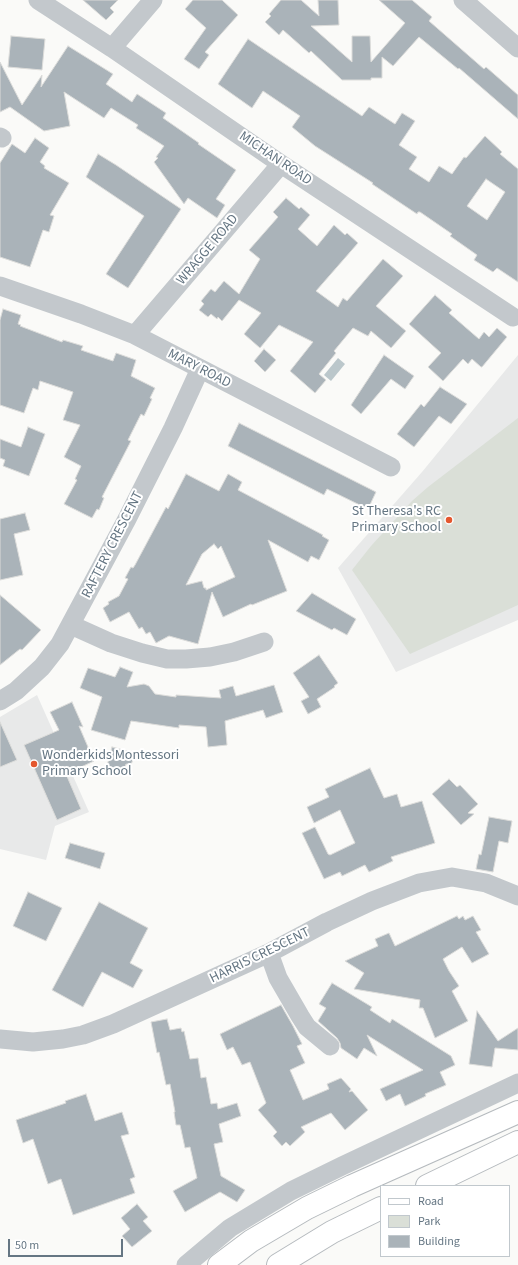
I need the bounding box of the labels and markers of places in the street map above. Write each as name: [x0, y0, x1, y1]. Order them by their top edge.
place label: St Theresa's RC Primary School: [351, 504, 441, 536]
marker: St Theresa's RC Primary School: [444, 515, 454, 525]
place label: Wonderkids Montessori Primary School: [42, 748, 179, 780]
marker: Wonderkids Montessori Primary School: [29, 759, 39, 769]

